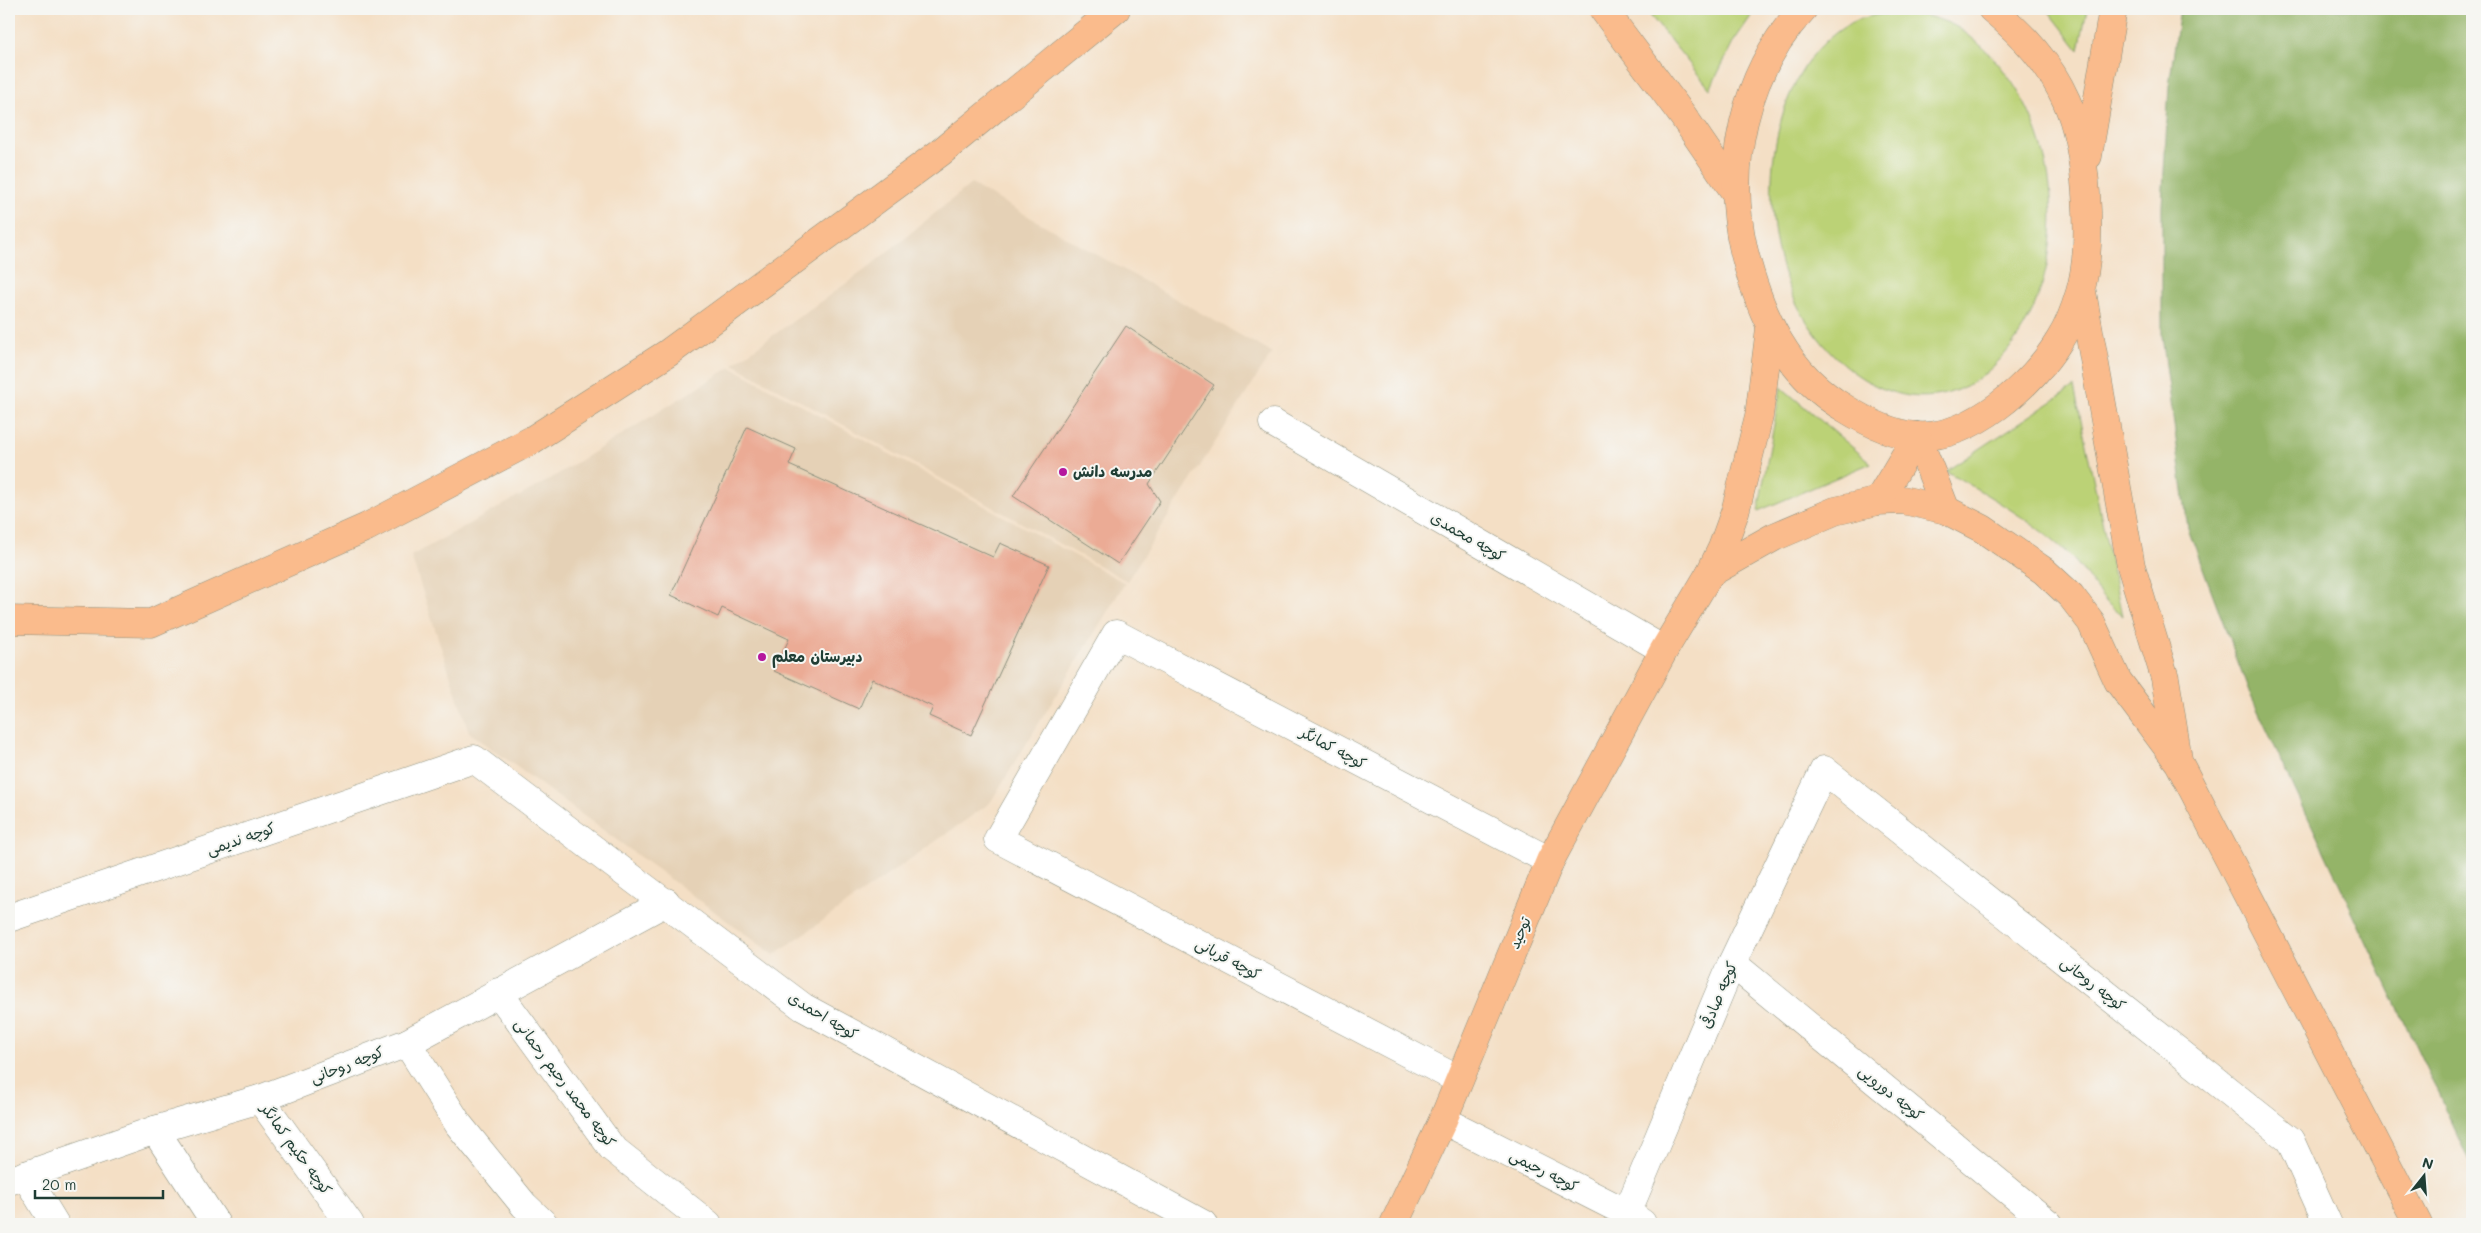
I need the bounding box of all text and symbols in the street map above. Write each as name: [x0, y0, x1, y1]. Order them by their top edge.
place label: مدرسه دانش: [1073, 461, 1152, 481]
marker: مدرسه دانش: [1057, 466, 1069, 478]
street label: کوچه محمدی: [1427, 507, 1509, 566]
place label: دبیرستان معلم: [772, 646, 862, 668]
marker: دبیرستان معلم: [756, 651, 768, 663]
street label: کوچه کمانگر: [1295, 720, 1370, 774]
street label: کوچه ندیمی: [204, 817, 278, 860]
street label: توحید: [1503, 913, 1535, 952]
street label: کوچه قربانی: [1192, 933, 1265, 985]
street label: کوچه روحانی: [2056, 952, 2130, 1016]
street label: کوچه صادقی: [1695, 958, 1742, 1032]
street label: کوچه احمدی: [784, 986, 862, 1045]
street label: کوچه محمد رحیم رحمانی: [509, 1014, 621, 1152]
street label: کوچه روحانی: [307, 1041, 387, 1088]
street label: کوچه دورویی: [1854, 1060, 1928, 1125]
street label: کوچه حکیم کمانگر: [253, 1097, 337, 1200]
street label: کوچه رحیمی: [1506, 1144, 1582, 1197]
north arrow: [2398, 1150, 2448, 1200]
text: N: [2420, 1152, 2436, 1174]
scale bar: [35, 1168, 162, 1200]
text: 20 m: [42, 1174, 76, 1194]

